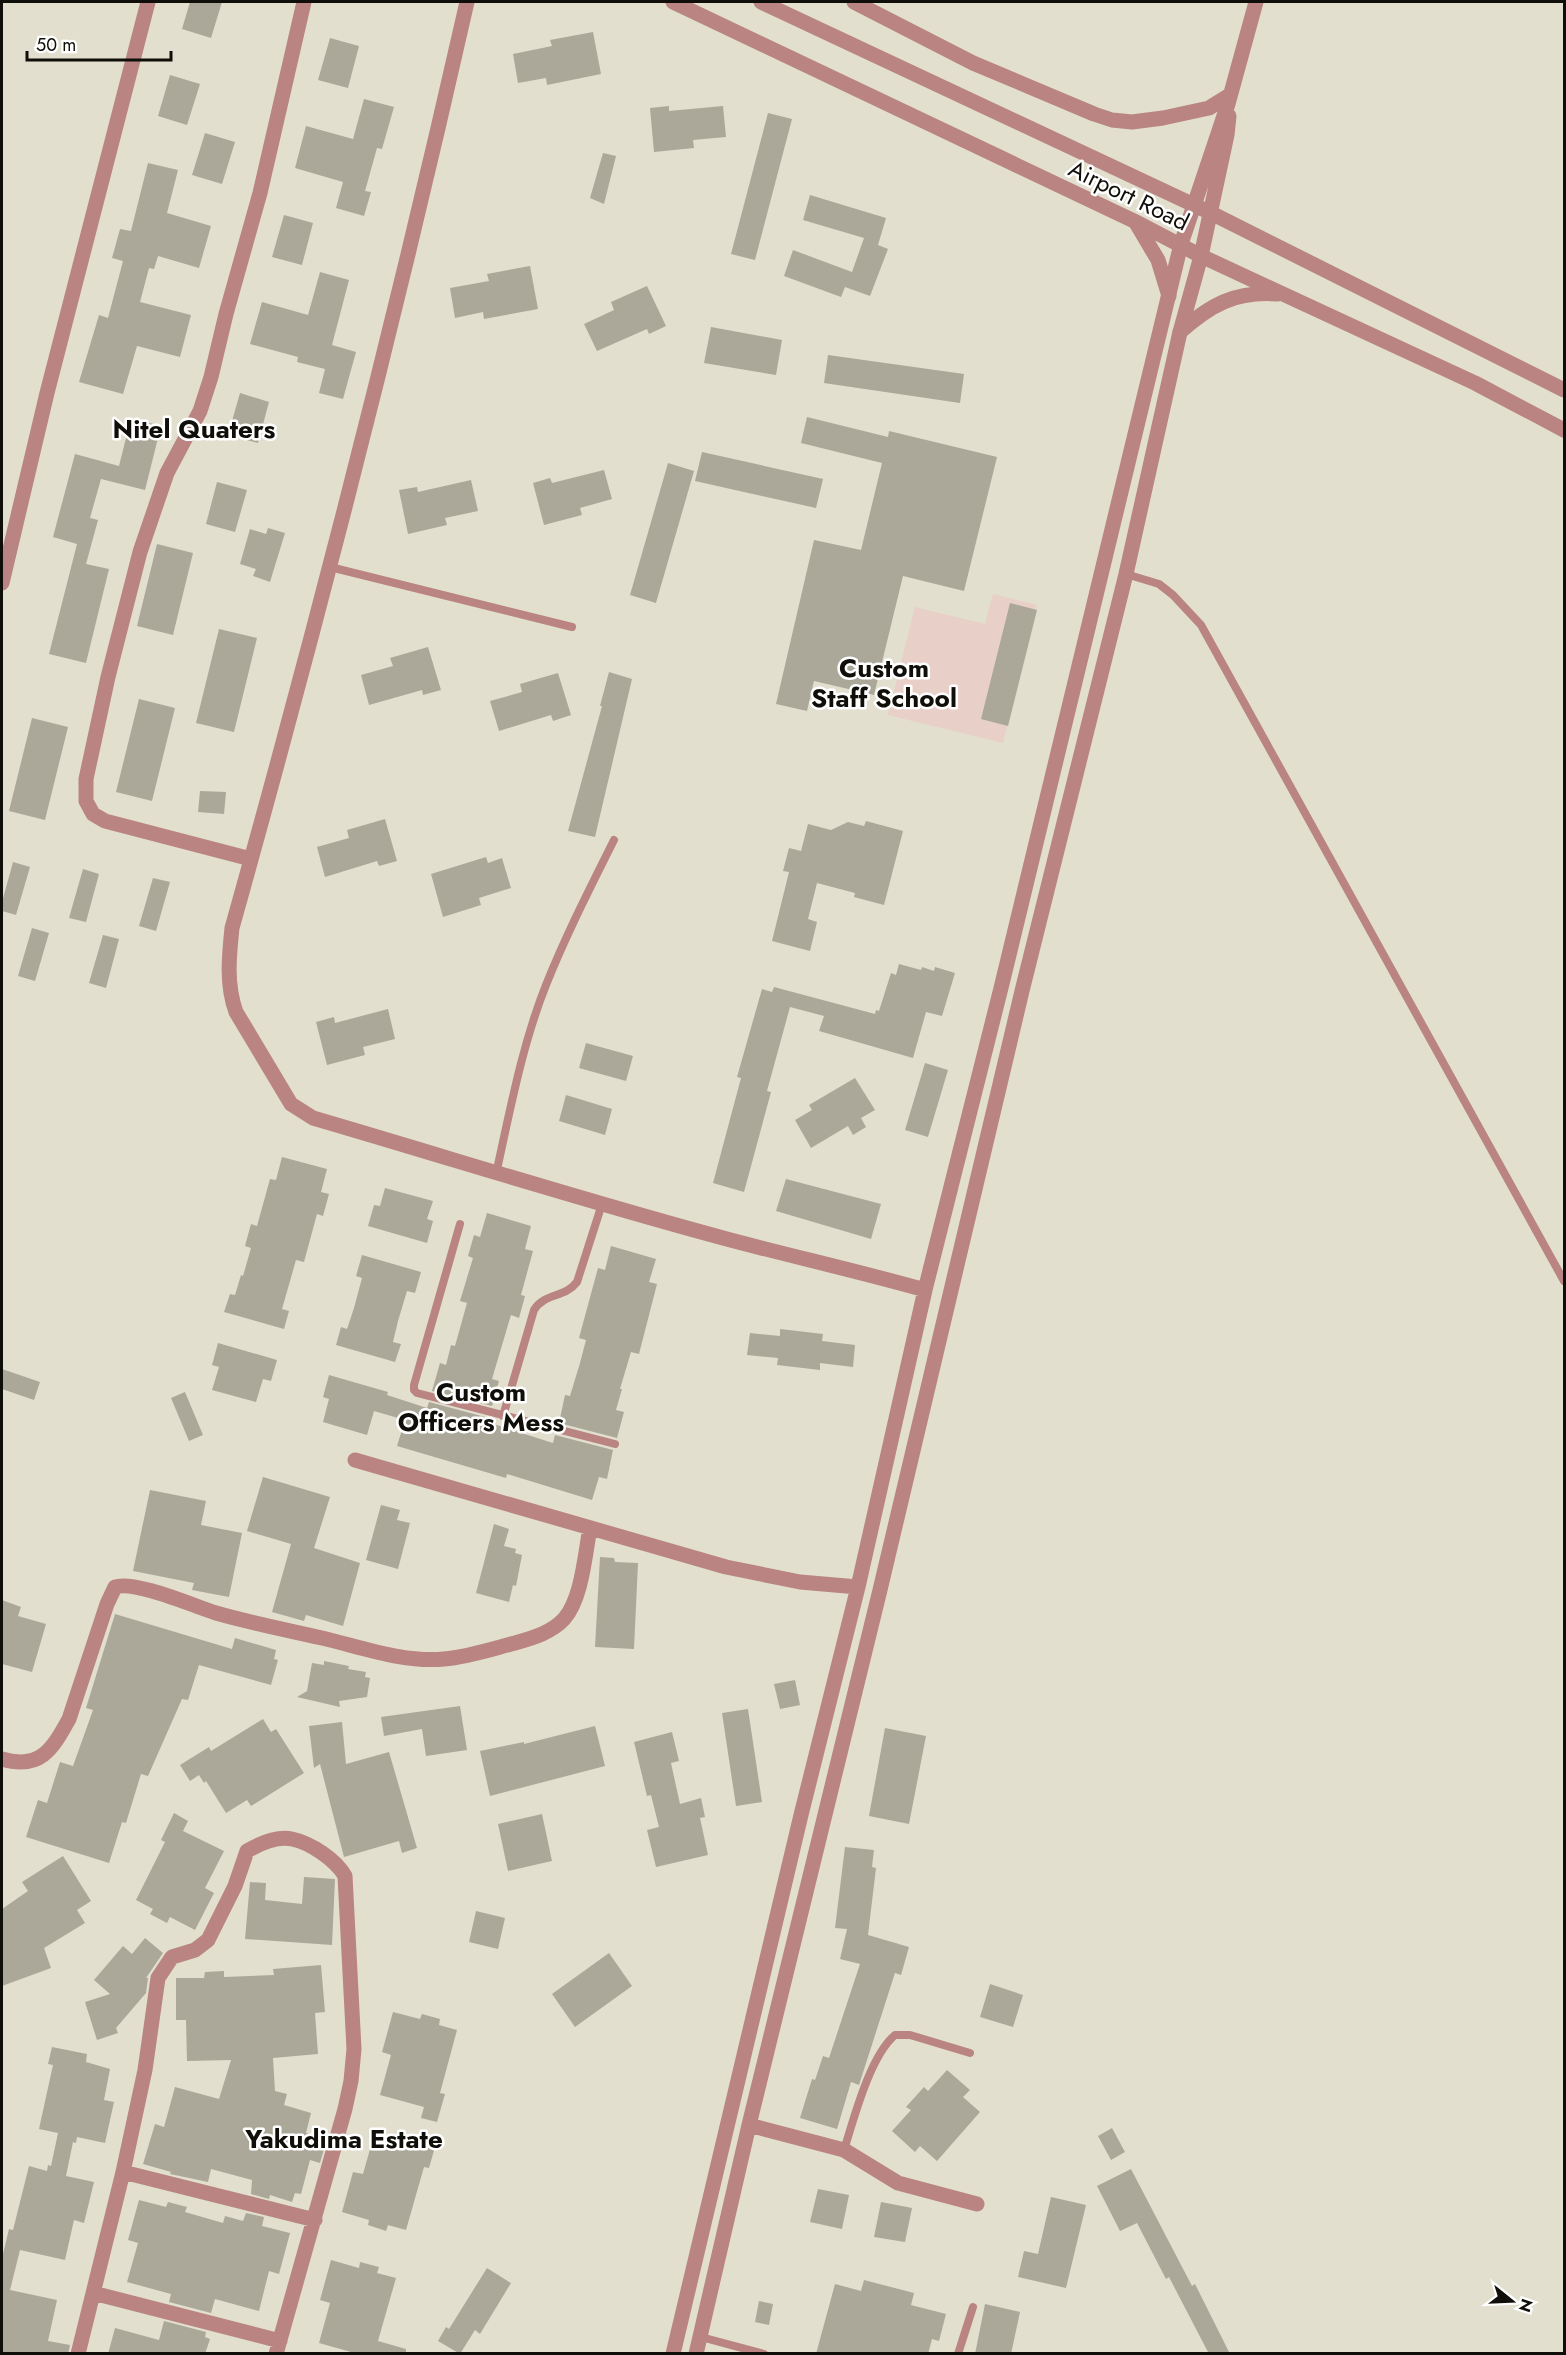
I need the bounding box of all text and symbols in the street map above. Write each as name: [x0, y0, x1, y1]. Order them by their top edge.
scale bar: [27, 24, 171, 62]
text: 50 m: [36, 32, 76, 58]
street label: Airport Road: [1063, 151, 1195, 239]
district label: Nitel Quaters: [113, 410, 276, 448]
district label: Custom Staff School: [811, 649, 957, 717]
district label: Custom Officers Mess: [398, 1373, 564, 1441]
district label: Yakudima Estate: [244, 2120, 443, 2158]
north arrow: [1482, 2271, 1542, 2331]
text: N: [1513, 2296, 1539, 2315]

